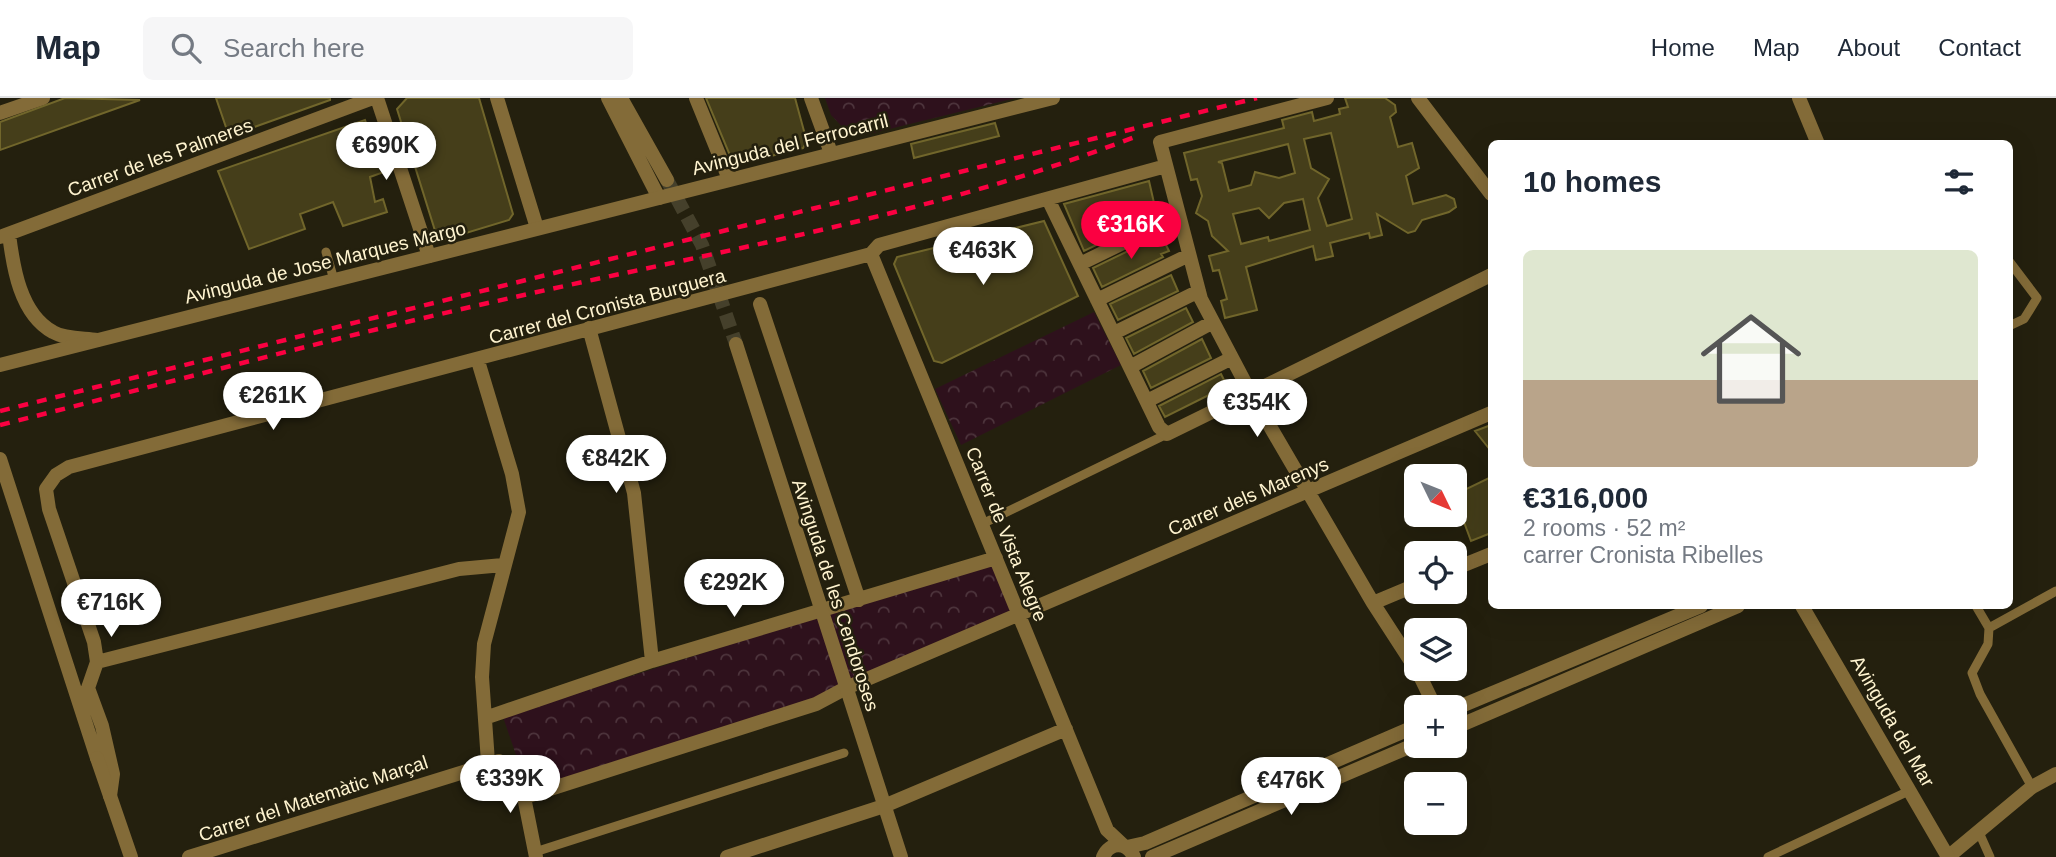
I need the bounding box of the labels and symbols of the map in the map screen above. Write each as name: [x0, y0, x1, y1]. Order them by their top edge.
street label: Avinguda del Ferrocarril: [690, 110, 890, 179]
street label: Carrer de les Palmeres: [65, 114, 256, 201]
pin: €690K: [337, 122, 435, 182]
pin: €316K: [1082, 202, 1180, 261]
street label: Avinguda de Jose Marques Margo: [182, 217, 468, 308]
pin: €463K: [934, 228, 1032, 287]
street label: Carrer del Cronista Burguera: [487, 265, 728, 348]
pin: €261K: [224, 372, 322, 432]
pin: €354K: [1208, 380, 1306, 439]
pin: €842K: [567, 436, 665, 495]
street label: Carrer de Vista Alegre: [962, 444, 1051, 625]
street label: Carrer dels Marenys: [1165, 453, 1332, 540]
north arrow: [1404, 464, 1466, 527]
street label: Avinguda de les Cendoroses: [788, 477, 883, 714]
pin: €292K: [685, 560, 783, 619]
pin: €716K: [62, 580, 160, 639]
street label: Avinguda del Mar: [1847, 652, 1939, 791]
street label: Carrer del Matemàtic Marçal: [196, 751, 430, 845]
pin: €339K: [461, 756, 559, 815]
pin: €476K: [1242, 758, 1340, 817]

